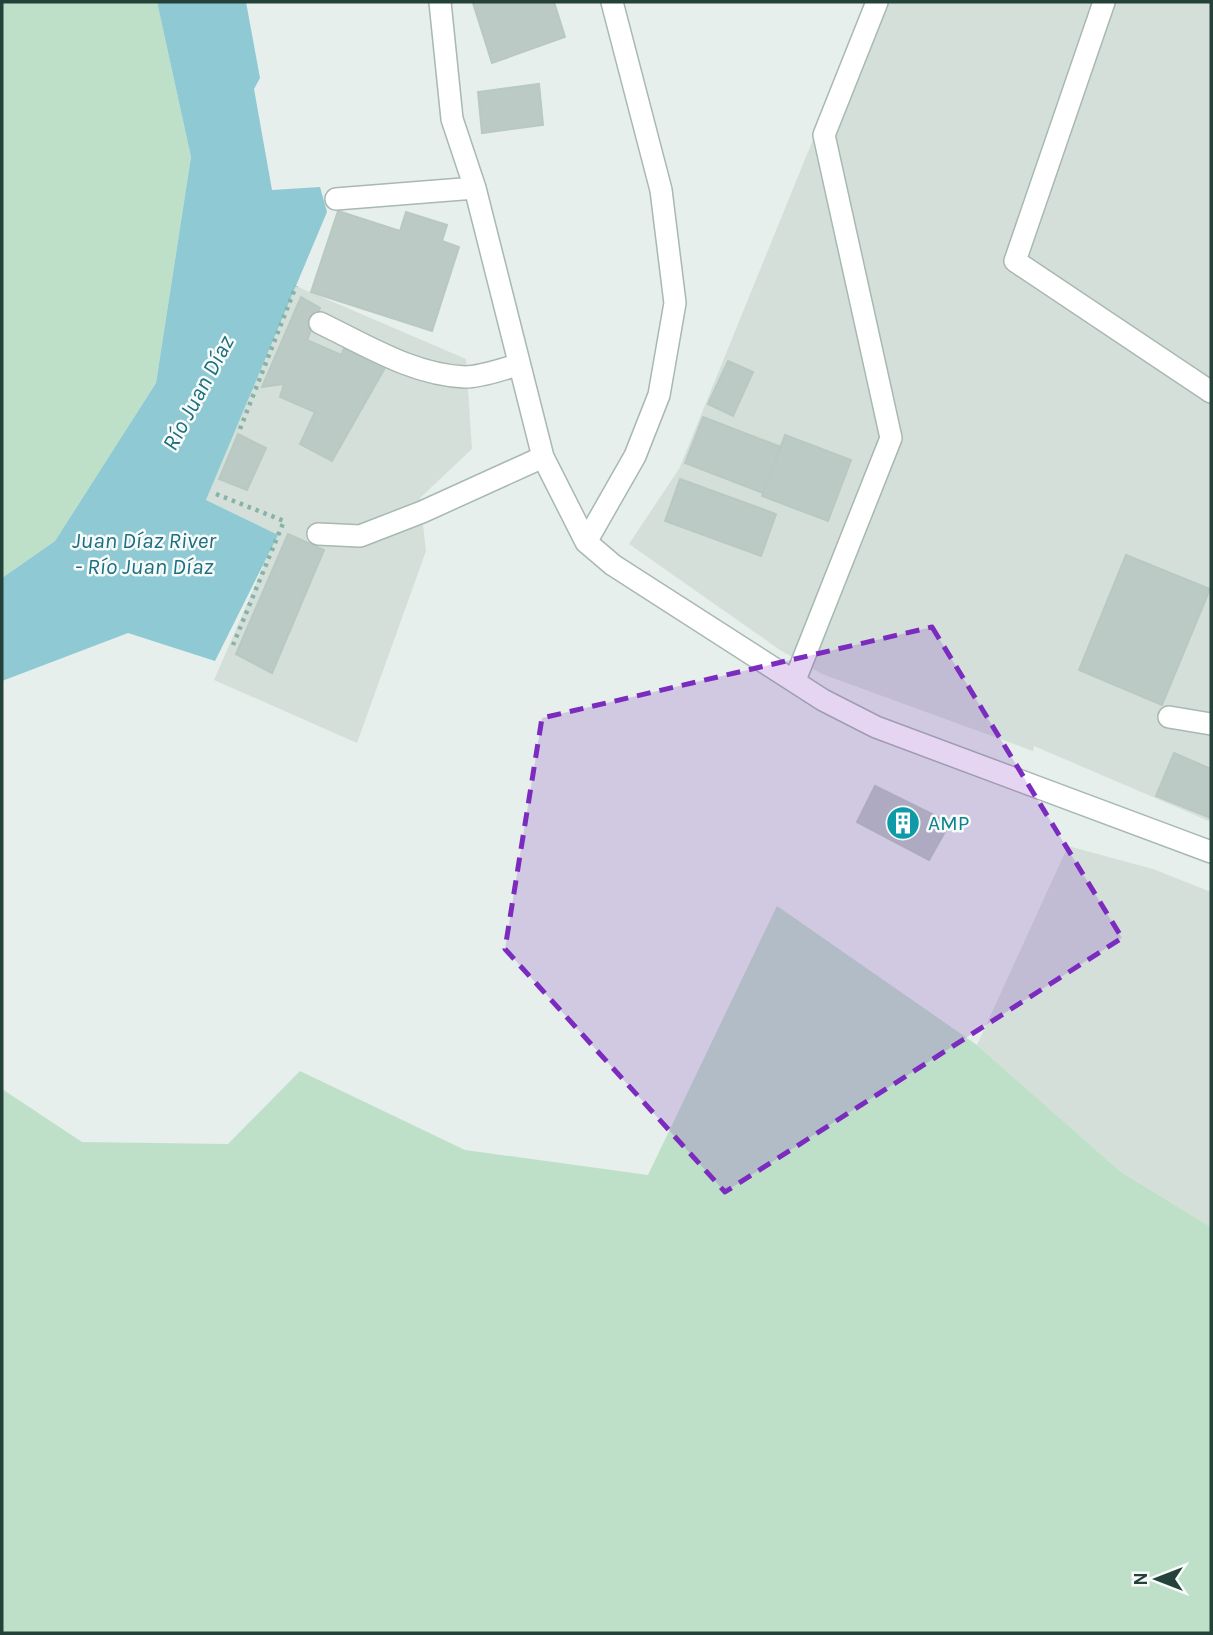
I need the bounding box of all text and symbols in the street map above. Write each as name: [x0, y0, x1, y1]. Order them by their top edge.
water label: Río Juan Díaz: [156, 331, 240, 455]
water label: Juan Díaz River - Río Juan Díaz: [72, 527, 217, 580]
building icon: AMP: [884, 804, 922, 842]
place label: AMP: [928, 811, 969, 835]
north arrow: [1122, 1544, 1192, 1614]
text: N: [1130, 1572, 1152, 1586]

